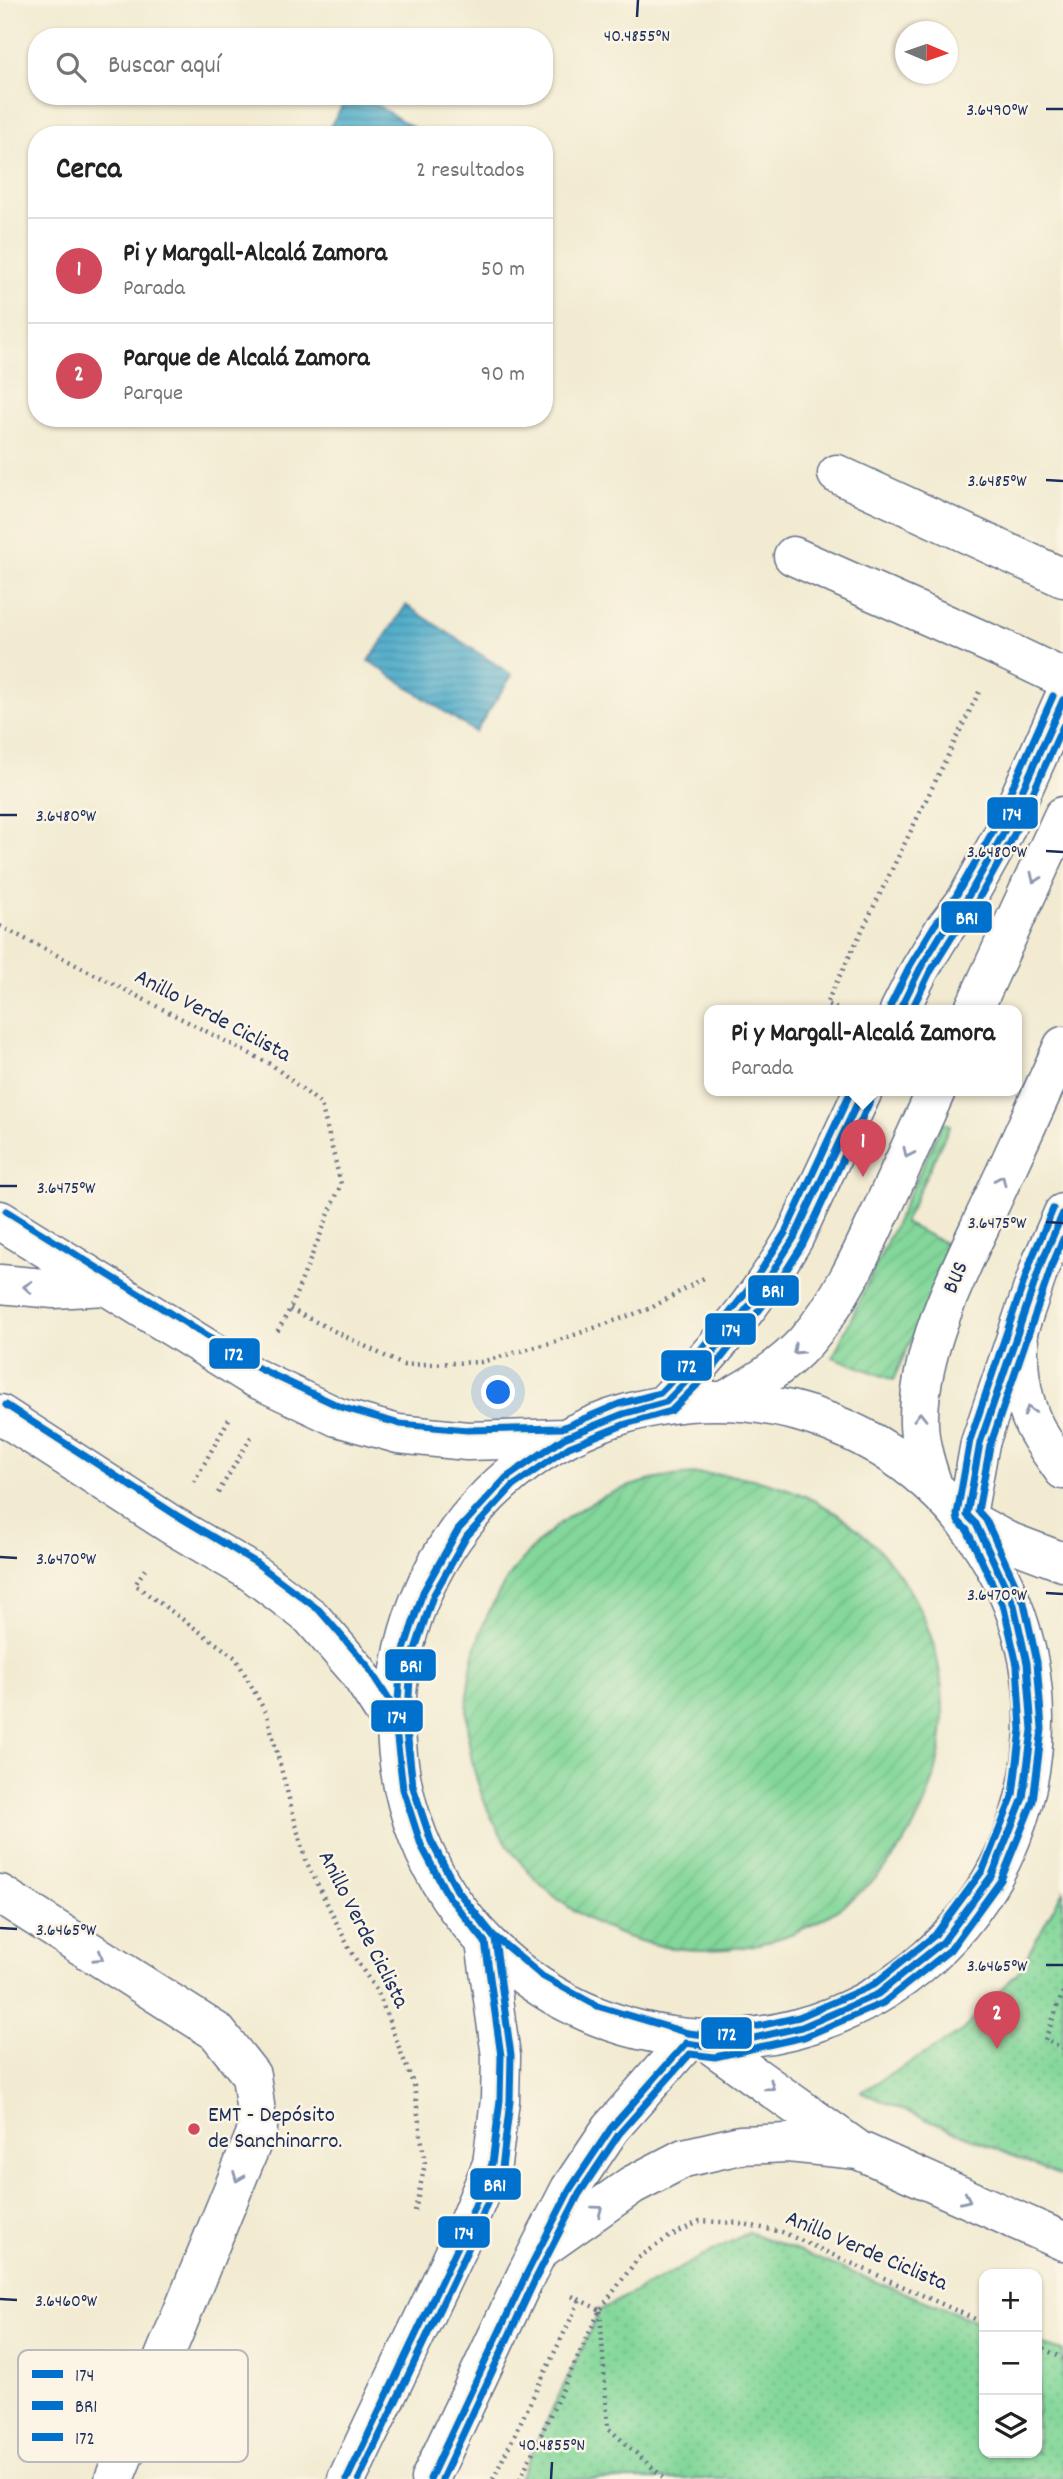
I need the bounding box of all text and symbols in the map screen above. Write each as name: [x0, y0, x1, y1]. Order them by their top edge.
north arrow: [895, 21, 958, 84]
text: 40.4855°N: [604, 25, 670, 50]
search box: [28, 28, 553, 105]
icon: search: [52, 48, 90, 86]
text: Buscar aquí: [108, 48, 220, 85]
text: 3.6490°W: [966, 99, 1028, 124]
text: Cerca: [56, 150, 121, 193]
text: 2 resultados: [416, 155, 525, 188]
text: Pi y Margall-Alcalá Zamora: [123, 236, 387, 273]
text: 1: [76, 254, 82, 287]
text: 50 m: [481, 254, 525, 287]
text: Parada: [123, 273, 185, 306]
text: Parque de Alcalá Zamora: [123, 341, 369, 378]
text: 2: [74, 359, 84, 392]
text: 90 m: [481, 359, 525, 392]
text: Parque: [123, 378, 183, 411]
text: 3.6485°W: [968, 470, 1027, 495]
line badge: 174: [986, 796, 1039, 830]
text: 174: [1002, 803, 1022, 830]
text: 3.6480°W: [36, 805, 97, 830]
text: 3.6480°W: [967, 841, 1028, 866]
one-way arrow: [1029, 871, 1043, 883]
line badge: BR1: [940, 900, 993, 934]
text: BR1: [956, 907, 978, 934]
street label: Anillo Verde Ciclista: [128, 962, 297, 1073]
popup: [704, 1005, 1022, 1096]
text: Pi y Margall-Alcalá Zamora: [731, 1016, 995, 1053]
text: Parada: [731, 1053, 793, 1086]
pin: 1: [840, 1119, 886, 1177]
one-way arrow: [902, 1146, 916, 1158]
one-way arrow: [993, 1175, 1007, 1188]
text: 3.6475°W: [37, 1177, 96, 1202]
text: 3.6475°W: [968, 1212, 1027, 1237]
street label: BUS: [936, 1257, 978, 1299]
line badge: BR1: [747, 1274, 800, 1307]
one-way arrow: [22, 1280, 33, 1295]
text: BR1: [762, 1280, 784, 1307]
line badge: 174: [704, 1312, 757, 1346]
text: 174: [721, 1319, 741, 1346]
line badge: 172: [208, 1337, 261, 1370]
one-way arrow: [792, 1342, 805, 1354]
text: 172: [224, 1343, 244, 1370]
line badge: 172: [660, 1349, 713, 1382]
text: 172: [677, 1355, 697, 1382]
your location: [481, 1375, 515, 1409]
one-way arrow: [1023, 1405, 1038, 1417]
one-way arrow: [912, 1411, 928, 1422]
text: 3.6470°W: [36, 1548, 97, 1573]
text: 3.6470°W: [967, 1584, 1028, 1609]
line badge: BR1: [384, 1648, 437, 1682]
text: BR1: [400, 1655, 422, 1682]
line badge: 174: [370, 1699, 424, 1733]
text: 174: [387, 1706, 407, 1733]
street label: Anillo Verde Ciclista: [308, 1845, 417, 2016]
text: 3.6465°W: [36, 1919, 97, 1944]
one-way arrow: [91, 1949, 104, 1961]
text: 3.6465°W: [967, 1955, 1028, 1980]
pin: 2: [974, 1991, 1020, 2049]
line badge: 172: [700, 2016, 753, 2050]
text: 172: [717, 2023, 737, 2050]
one-way arrow: [762, 2078, 775, 2091]
place label: EMT - Depósito de Sanchinarro.: [208, 2100, 342, 2159]
marker: EMT - Depósito de Sanchinarro.: [186, 2121, 202, 2137]
line badge: BR1: [469, 2167, 522, 2201]
one-way arrow: [233, 2170, 247, 2182]
text: BR1: [484, 2174, 506, 2201]
one-way arrow: [959, 2191, 971, 2205]
street label: Anillo Verde Ciclista: [780, 2203, 953, 2301]
one-way arrow: [590, 2205, 603, 2218]
line badge: 174: [437, 2215, 491, 2249]
text: 174: [454, 2222, 474, 2249]
map controls: [979, 2269, 1042, 2458]
button: +: [979, 2269, 1042, 2332]
text: 3.6460°W: [35, 2290, 98, 2315]
button: −: [979, 2332, 1042, 2395]
legend: [18, 2350, 248, 2462]
text: 174: [75, 2364, 94, 2391]
text: BR1: [75, 2395, 97, 2422]
button: layers: [979, 2395, 1042, 2458]
text: 172: [75, 2427, 95, 2454]
text: 40.4855°N: [519, 2434, 585, 2459]

